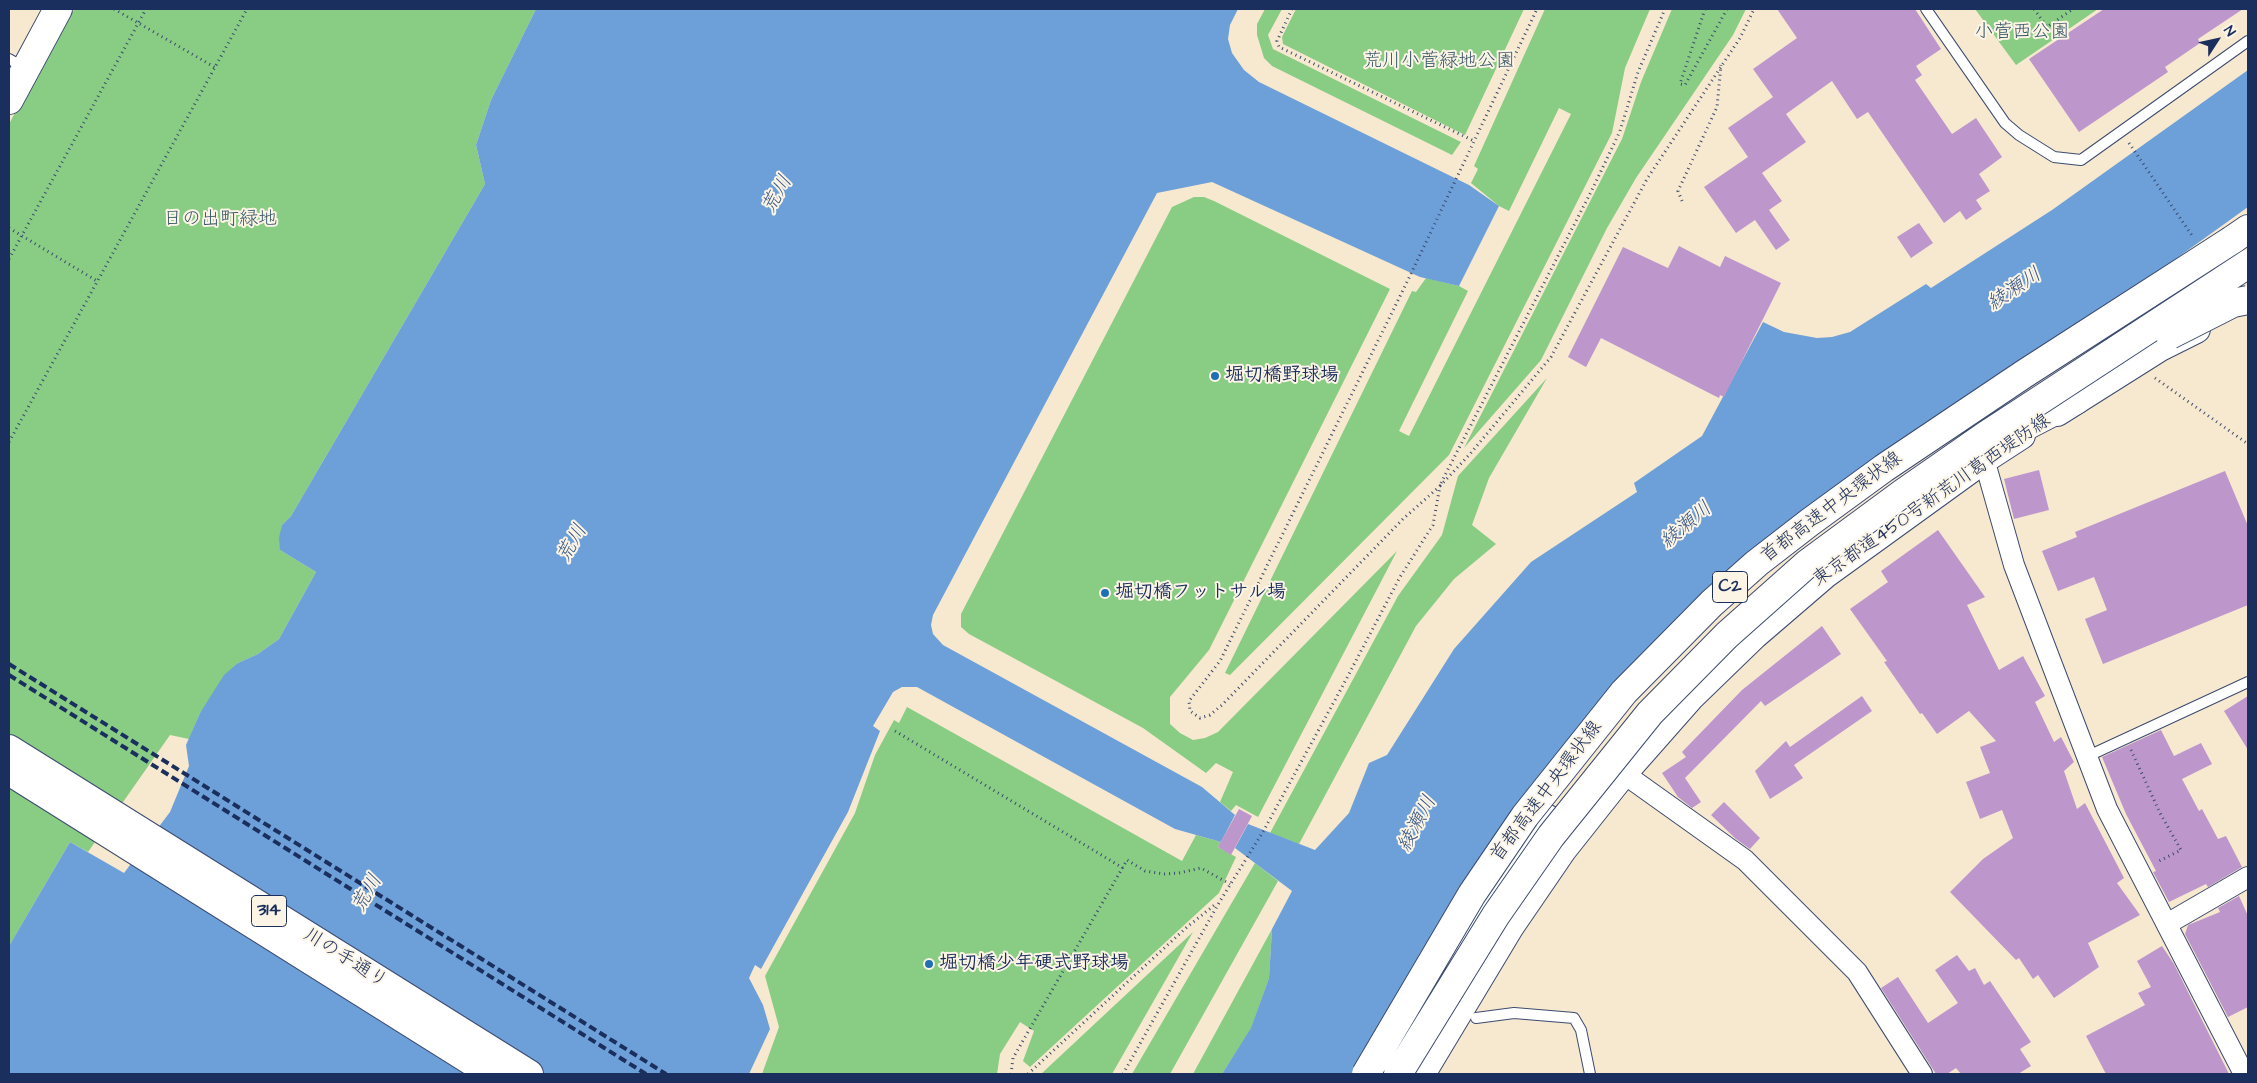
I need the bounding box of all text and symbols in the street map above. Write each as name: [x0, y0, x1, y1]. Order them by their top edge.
north arrow: [2192, 15, 2242, 65]
park label: 小菅西公園: [1975, 22, 2069, 44]
text: N: [2219, 22, 2240, 41]
park label: 荒川小菅緑地公園: [1363, 51, 1515, 73]
water label: 荒川: [758, 172, 798, 218]
park label: 日の出町緑地: [163, 209, 277, 231]
water label: 綾瀬川: [1983, 263, 2047, 317]
place label: 堀切橋野球場: [1225, 365, 1339, 387]
marker: 堀切橋野球場: [1209, 370, 1221, 382]
street label: 東京都道450号新荒川葛西堤防線: [1809, 410, 2055, 592]
street label: 首都高速中央環状線: [1757, 447, 1907, 569]
water label: 綾瀬川: [1656, 498, 1718, 554]
water label: 荒川: [553, 521, 593, 567]
road number: C2: [1712, 572, 1748, 602]
place label: 堀切橋フットサル場: [1115, 582, 1286, 604]
marker: 堀切橋フットサル場: [1099, 587, 1111, 599]
street label: 首都高速中央環状線: [1486, 717, 1608, 867]
water label: 綾瀬川: [1393, 792, 1443, 856]
water label: 荒川: [348, 871, 388, 917]
road number: 314: [252, 896, 286, 926]
street label: 川の手通り: [299, 924, 391, 994]
place label: 堀切橋少年硬式野球場: [939, 953, 1129, 975]
marker: 堀切橋少年硬式野球場: [923, 958, 935, 970]

